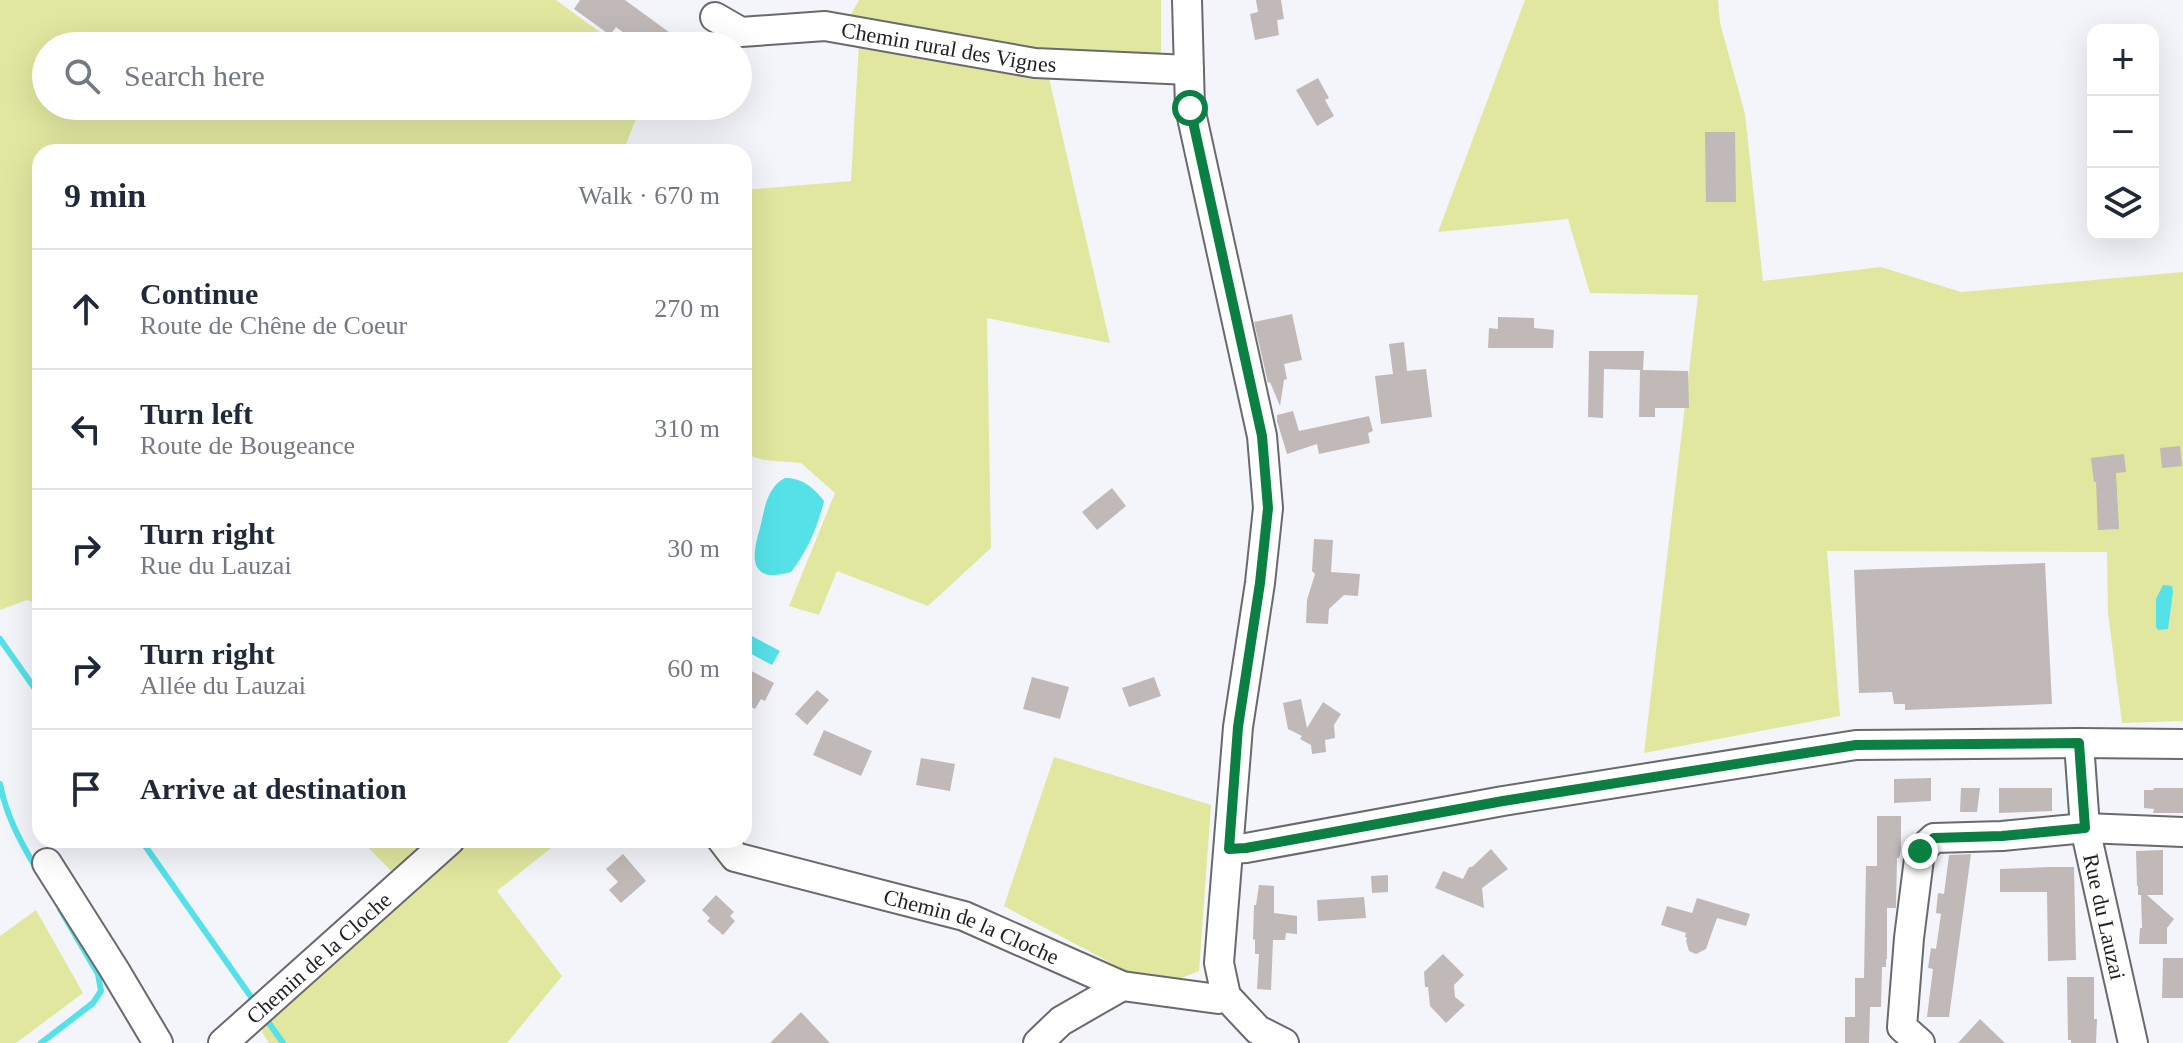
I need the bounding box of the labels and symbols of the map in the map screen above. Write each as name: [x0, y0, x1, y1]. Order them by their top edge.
street label: Chemin rural des Vignes: [839, 17, 1057, 77]
route start: [1172, 90, 1208, 126]
route end: [1902, 833, 1938, 869]
street label: Rue du Lauzai: [2078, 851, 2130, 982]
street label: Chemin de la Cloche: [881, 884, 1063, 969]
street label: Chemin de la Cloche: [241, 887, 396, 1029]

